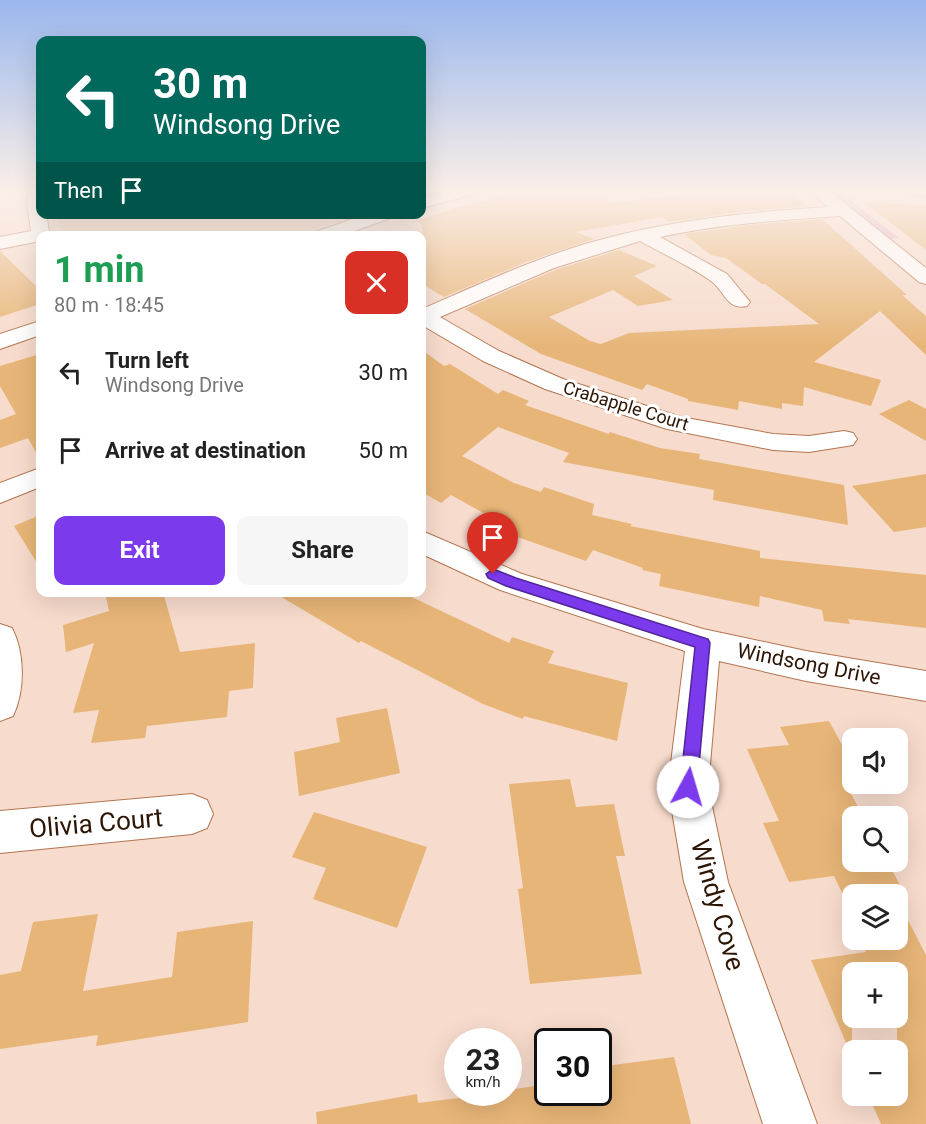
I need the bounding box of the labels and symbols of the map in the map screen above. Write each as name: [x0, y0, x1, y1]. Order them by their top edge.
street label: Crabapple Court: [561, 376, 692, 435]
pin: [467, 512, 518, 574]
street label: Windsong Drive: [735, 638, 883, 690]
position arrow: [656, 755, 720, 819]
street label: Olivia Court: [28, 802, 164, 844]
street label: Windy Cove: [685, 836, 751, 974]
speed limit sign: 30: [534, 1028, 612, 1106]

